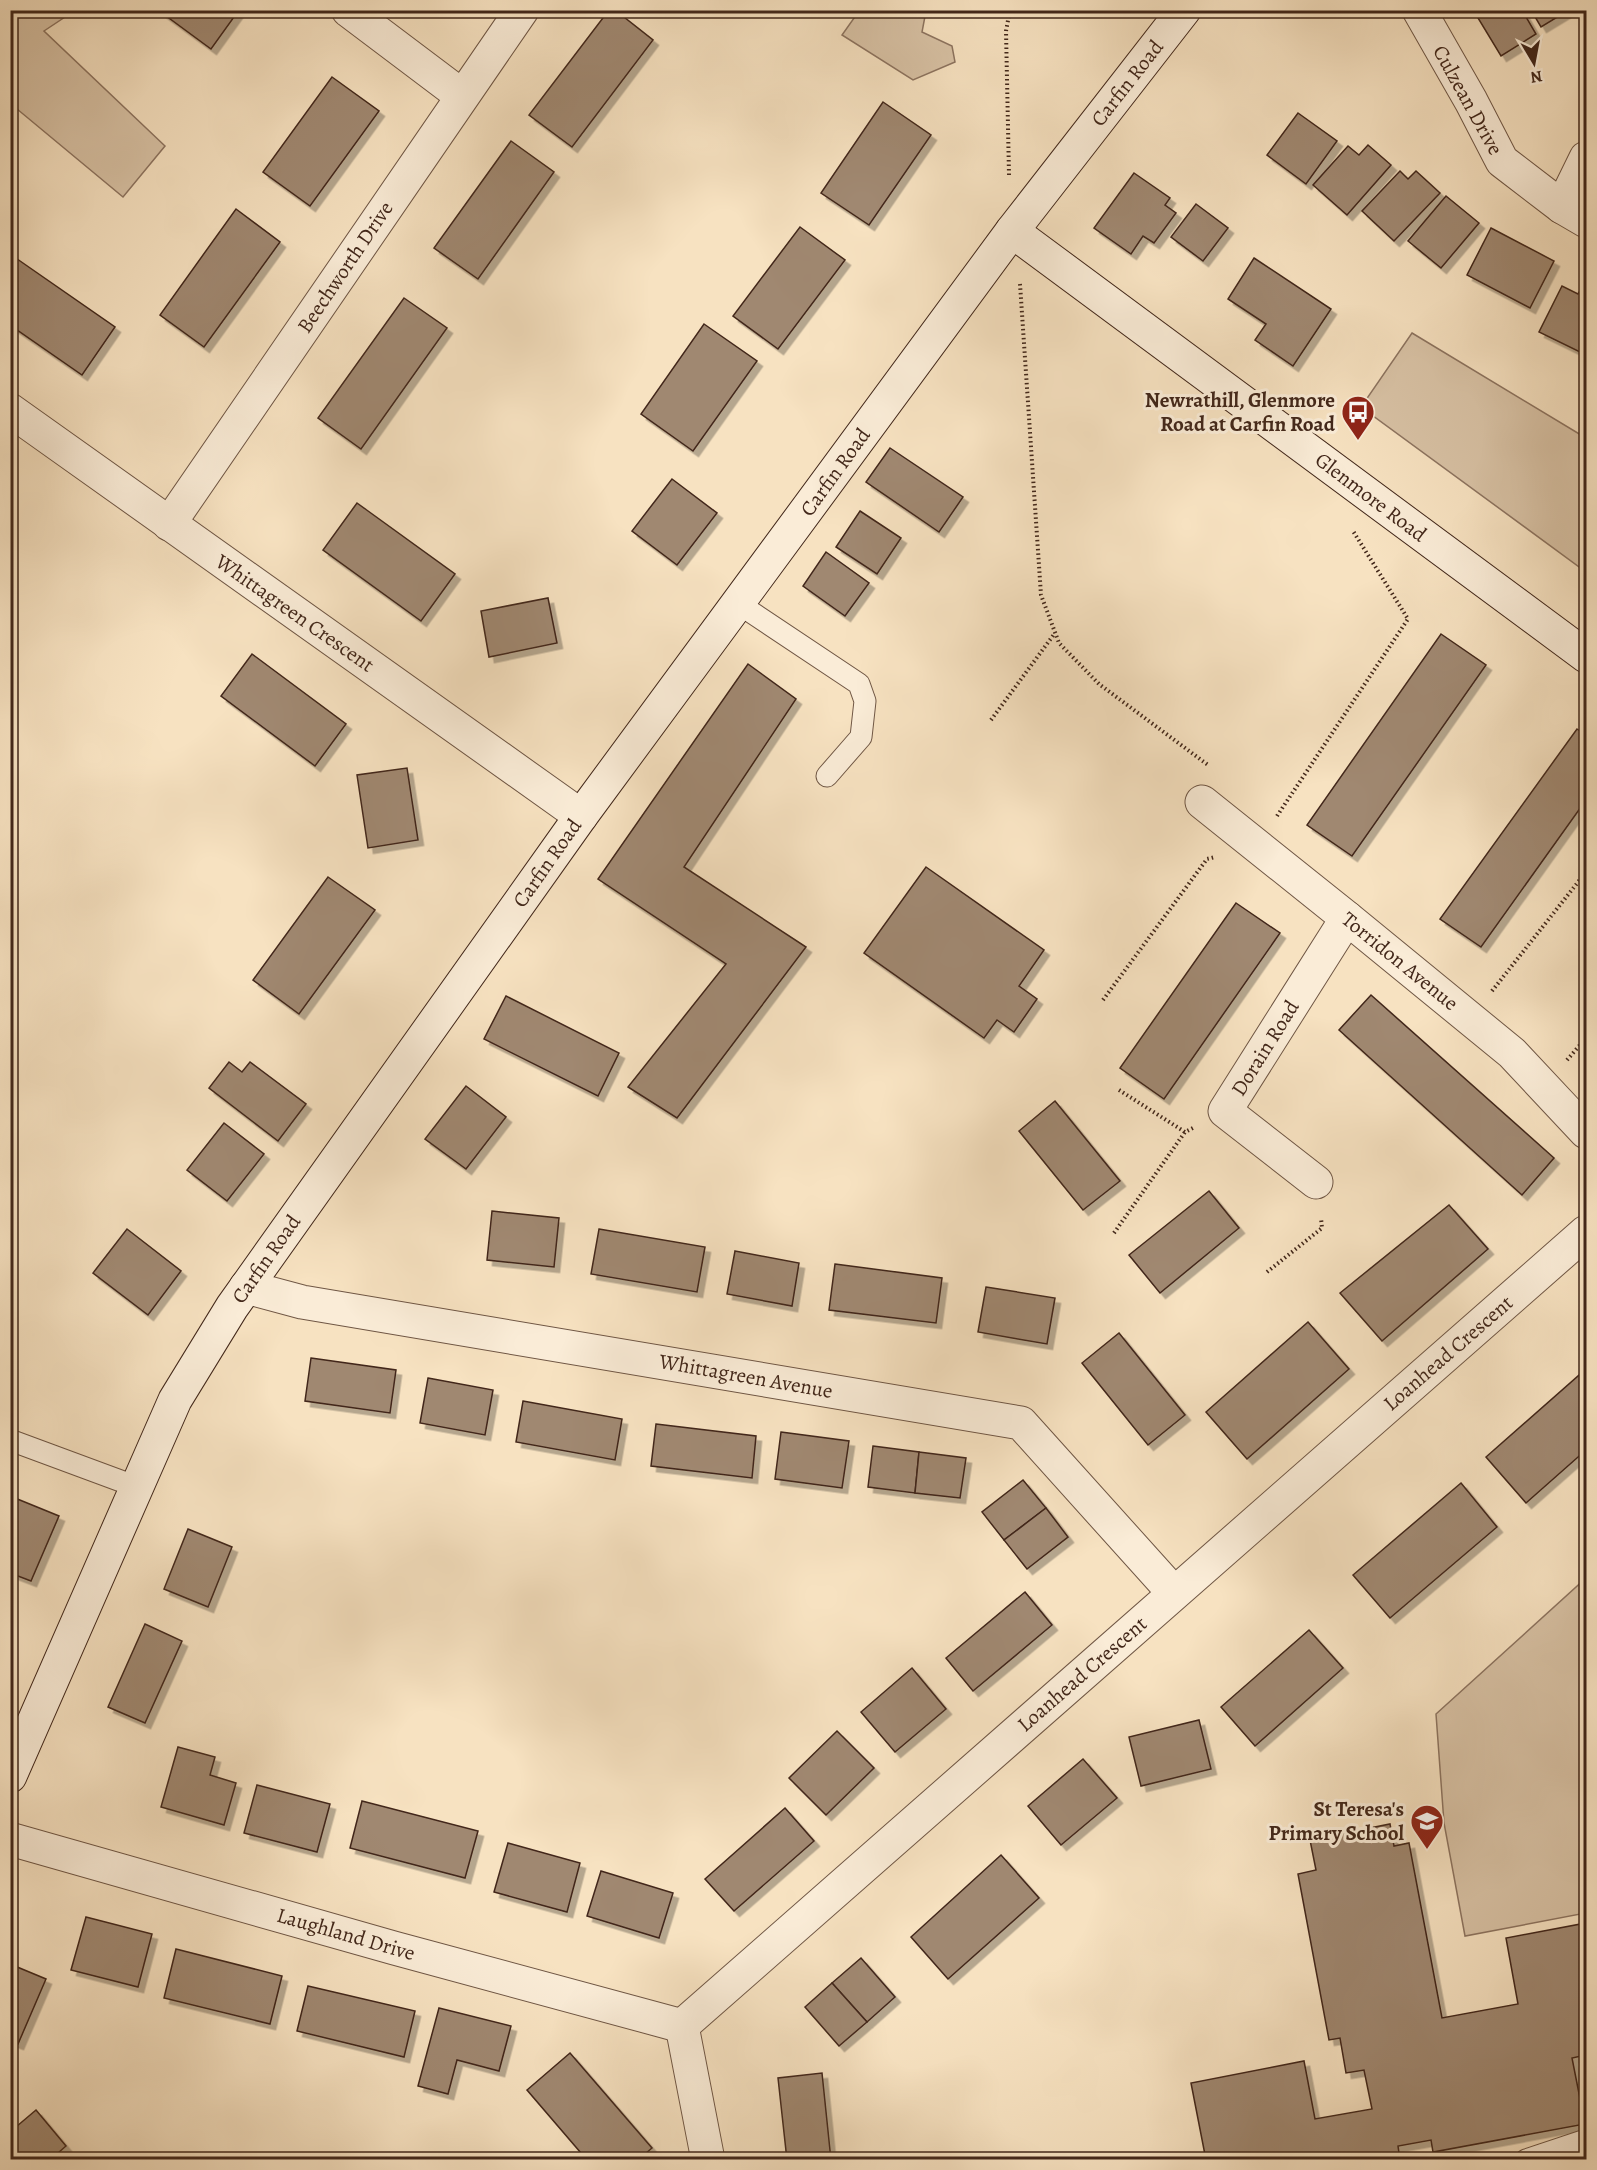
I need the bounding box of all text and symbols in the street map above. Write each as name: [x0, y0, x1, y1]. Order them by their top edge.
street label: Carfin Road: [1084, 33, 1170, 132]
north arrow: [1504, 33, 1564, 93]
street label: Culzean Drive: [1426, 40, 1510, 160]
text: N: [1528, 65, 1544, 89]
street label: Beechworth Drive: [291, 196, 399, 338]
place label: Newrathill, Glenmore Road at Carfin Road: [1145, 386, 1336, 438]
bus stop icon: Newrathill, Glenmore Road at Carfin Road: [1340, 394, 1376, 441]
street label: Carfin Road: [793, 422, 877, 522]
street label: Glenmore Road: [1310, 446, 1433, 549]
street label: Whittagreen Crescent: [209, 547, 380, 678]
street label: Carfin Road: [506, 812, 588, 913]
street label: Torridon Avenue: [1336, 905, 1464, 1017]
street label: Dorain Road: [1224, 994, 1306, 1101]
street label: Carfin Road: [225, 1208, 307, 1309]
street label: Loanhead Crescent: [1377, 1289, 1519, 1417]
street label: Whittagreen Avenue: [656, 1347, 835, 1405]
street label: Loanhead Crescent: [1011, 1610, 1153, 1738]
place label: St Teresa's Primary School: [1269, 1795, 1404, 1847]
school or university icon: St Teresa's Primary School: [1409, 1803, 1445, 1850]
street label: Laughland Drive: [274, 1901, 418, 1967]

